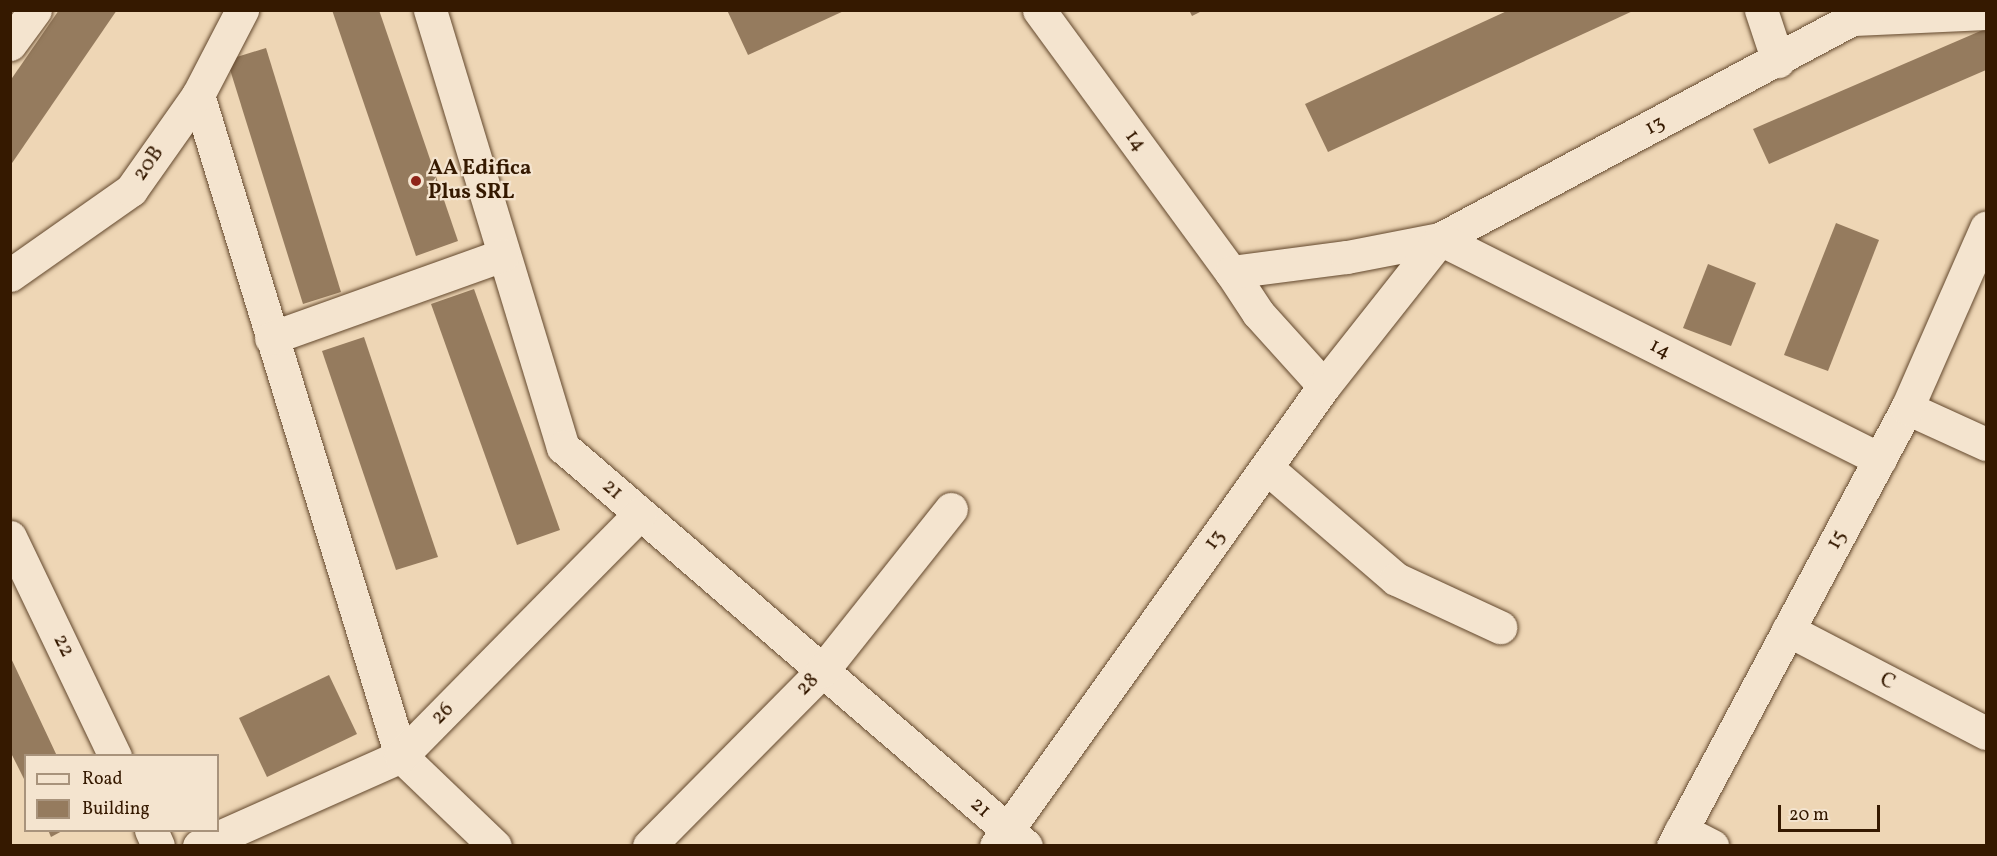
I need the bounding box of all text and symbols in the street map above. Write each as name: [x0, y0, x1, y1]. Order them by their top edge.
street label: 13: [1641, 110, 1669, 142]
street label: 14: [1119, 125, 1151, 157]
street label: 20B: [128, 142, 170, 186]
place label: AA Edifica Plus SRL: [428, 156, 531, 206]
marker: AA Edifica Plus SRL: [409, 174, 423, 188]
street label: 14: [1645, 333, 1675, 365]
street label: 21: [596, 474, 628, 506]
street label: 13: [1199, 525, 1231, 555]
street label: 15: [1822, 526, 1852, 554]
street label: 22: [47, 630, 79, 662]
street label: 28: [791, 668, 825, 702]
street label: C: [1875, 668, 1899, 696]
street label: 26: [426, 697, 460, 731]
legend: [24, 754, 219, 832]
text: Road: [82, 767, 123, 792]
street label: 21: [964, 792, 996, 824]
scale bar: [1781, 793, 1883, 831]
text: Building: [82, 797, 150, 822]
text: 20 m: [1789, 803, 1829, 828]

